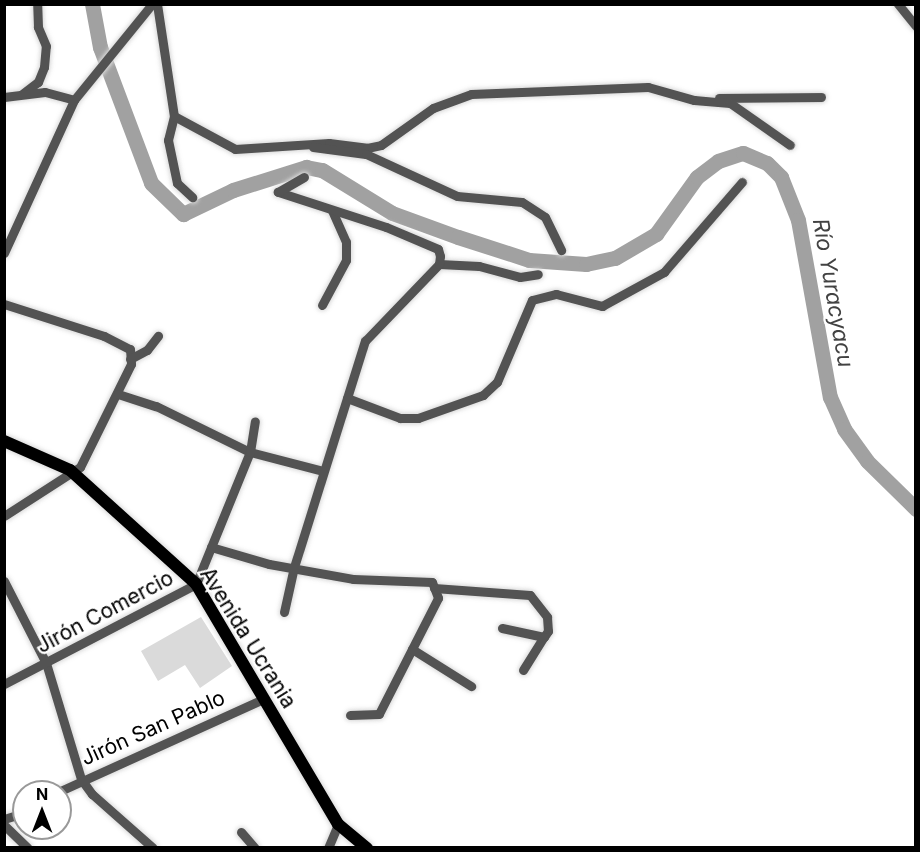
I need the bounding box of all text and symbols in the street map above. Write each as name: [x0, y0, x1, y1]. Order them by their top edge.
water label: Río Yuracyacu: [807, 217, 859, 369]
street label: Avenida Ucrania: [195, 563, 301, 713]
street label: Jirón Comercio: [32, 565, 178, 659]
street label: Jirón San Pablo: [77, 685, 229, 771]
north arrow: [12, 780, 72, 840]
text: N: [36, 784, 48, 804]

